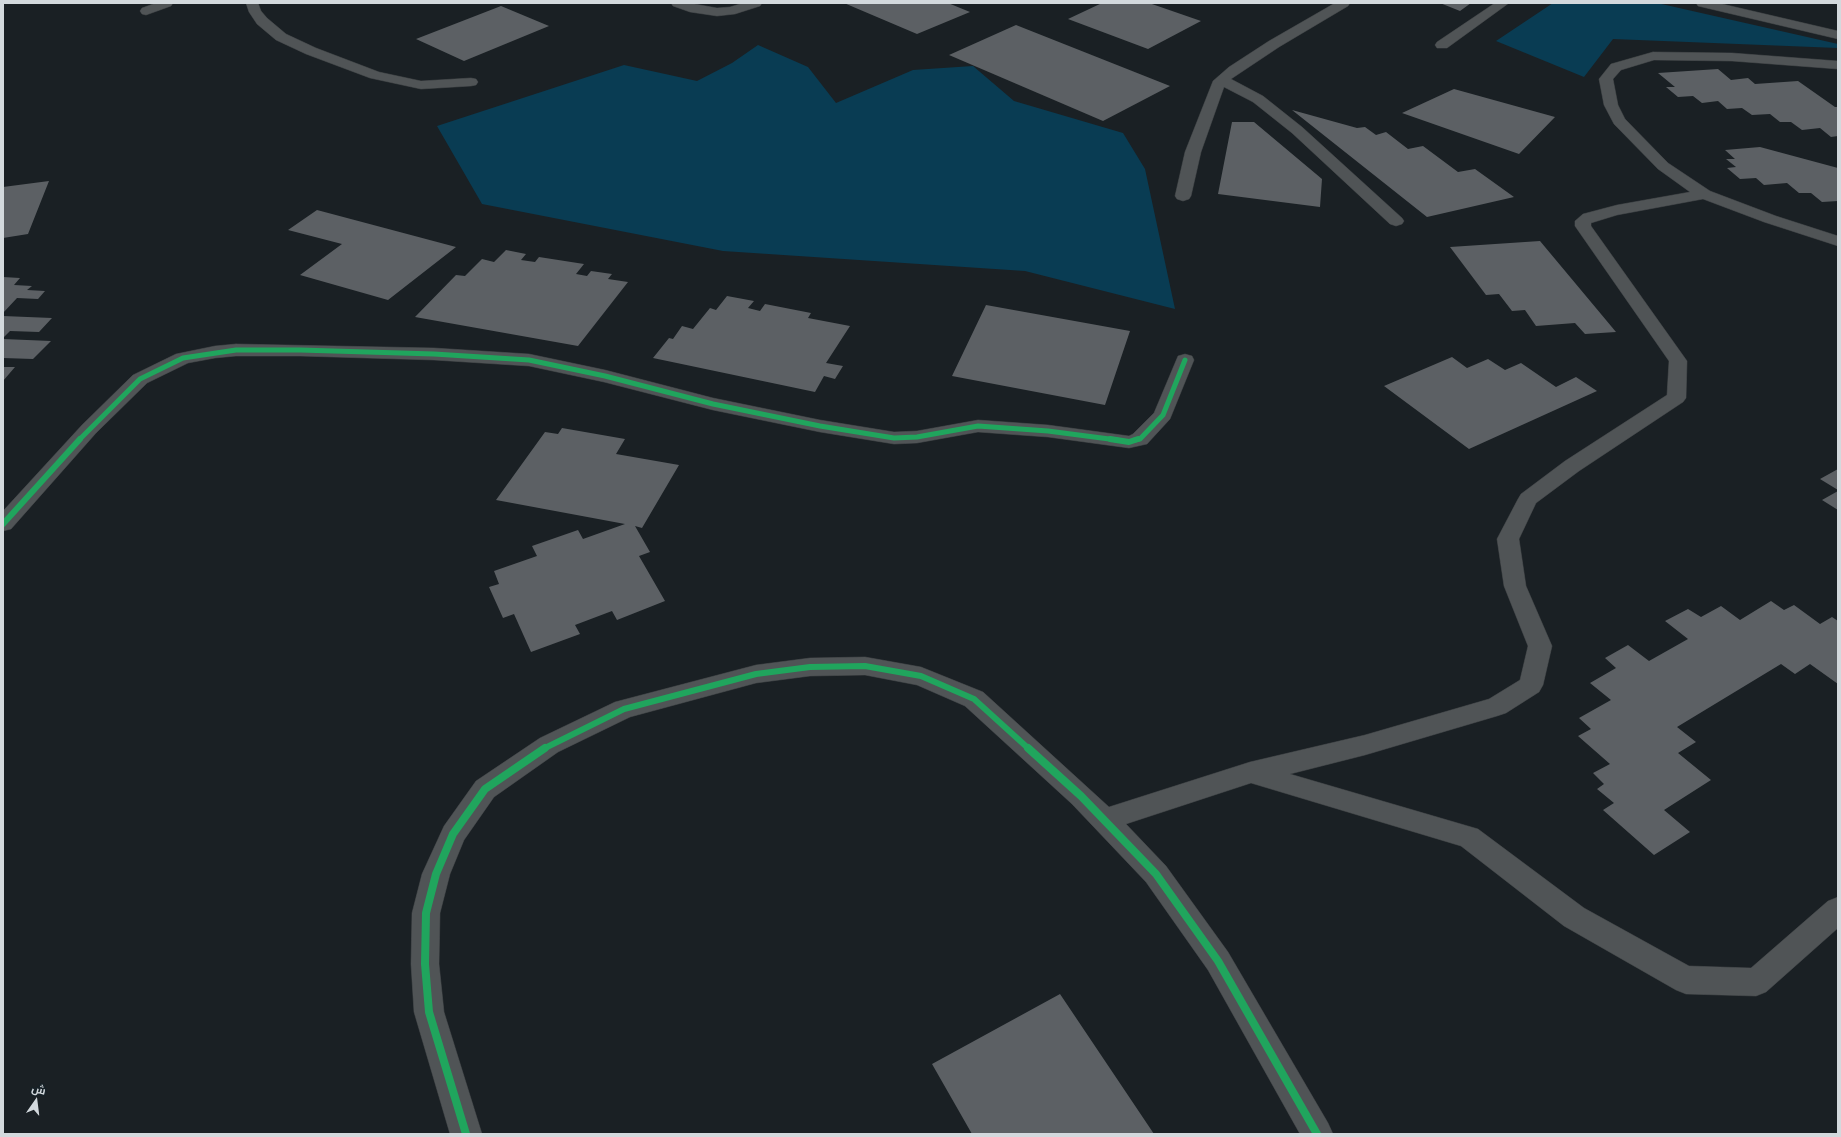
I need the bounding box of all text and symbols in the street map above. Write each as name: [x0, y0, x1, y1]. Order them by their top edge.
north arrow: [16, 1081, 56, 1121]
text: ش: [30, 1081, 47, 1098]

